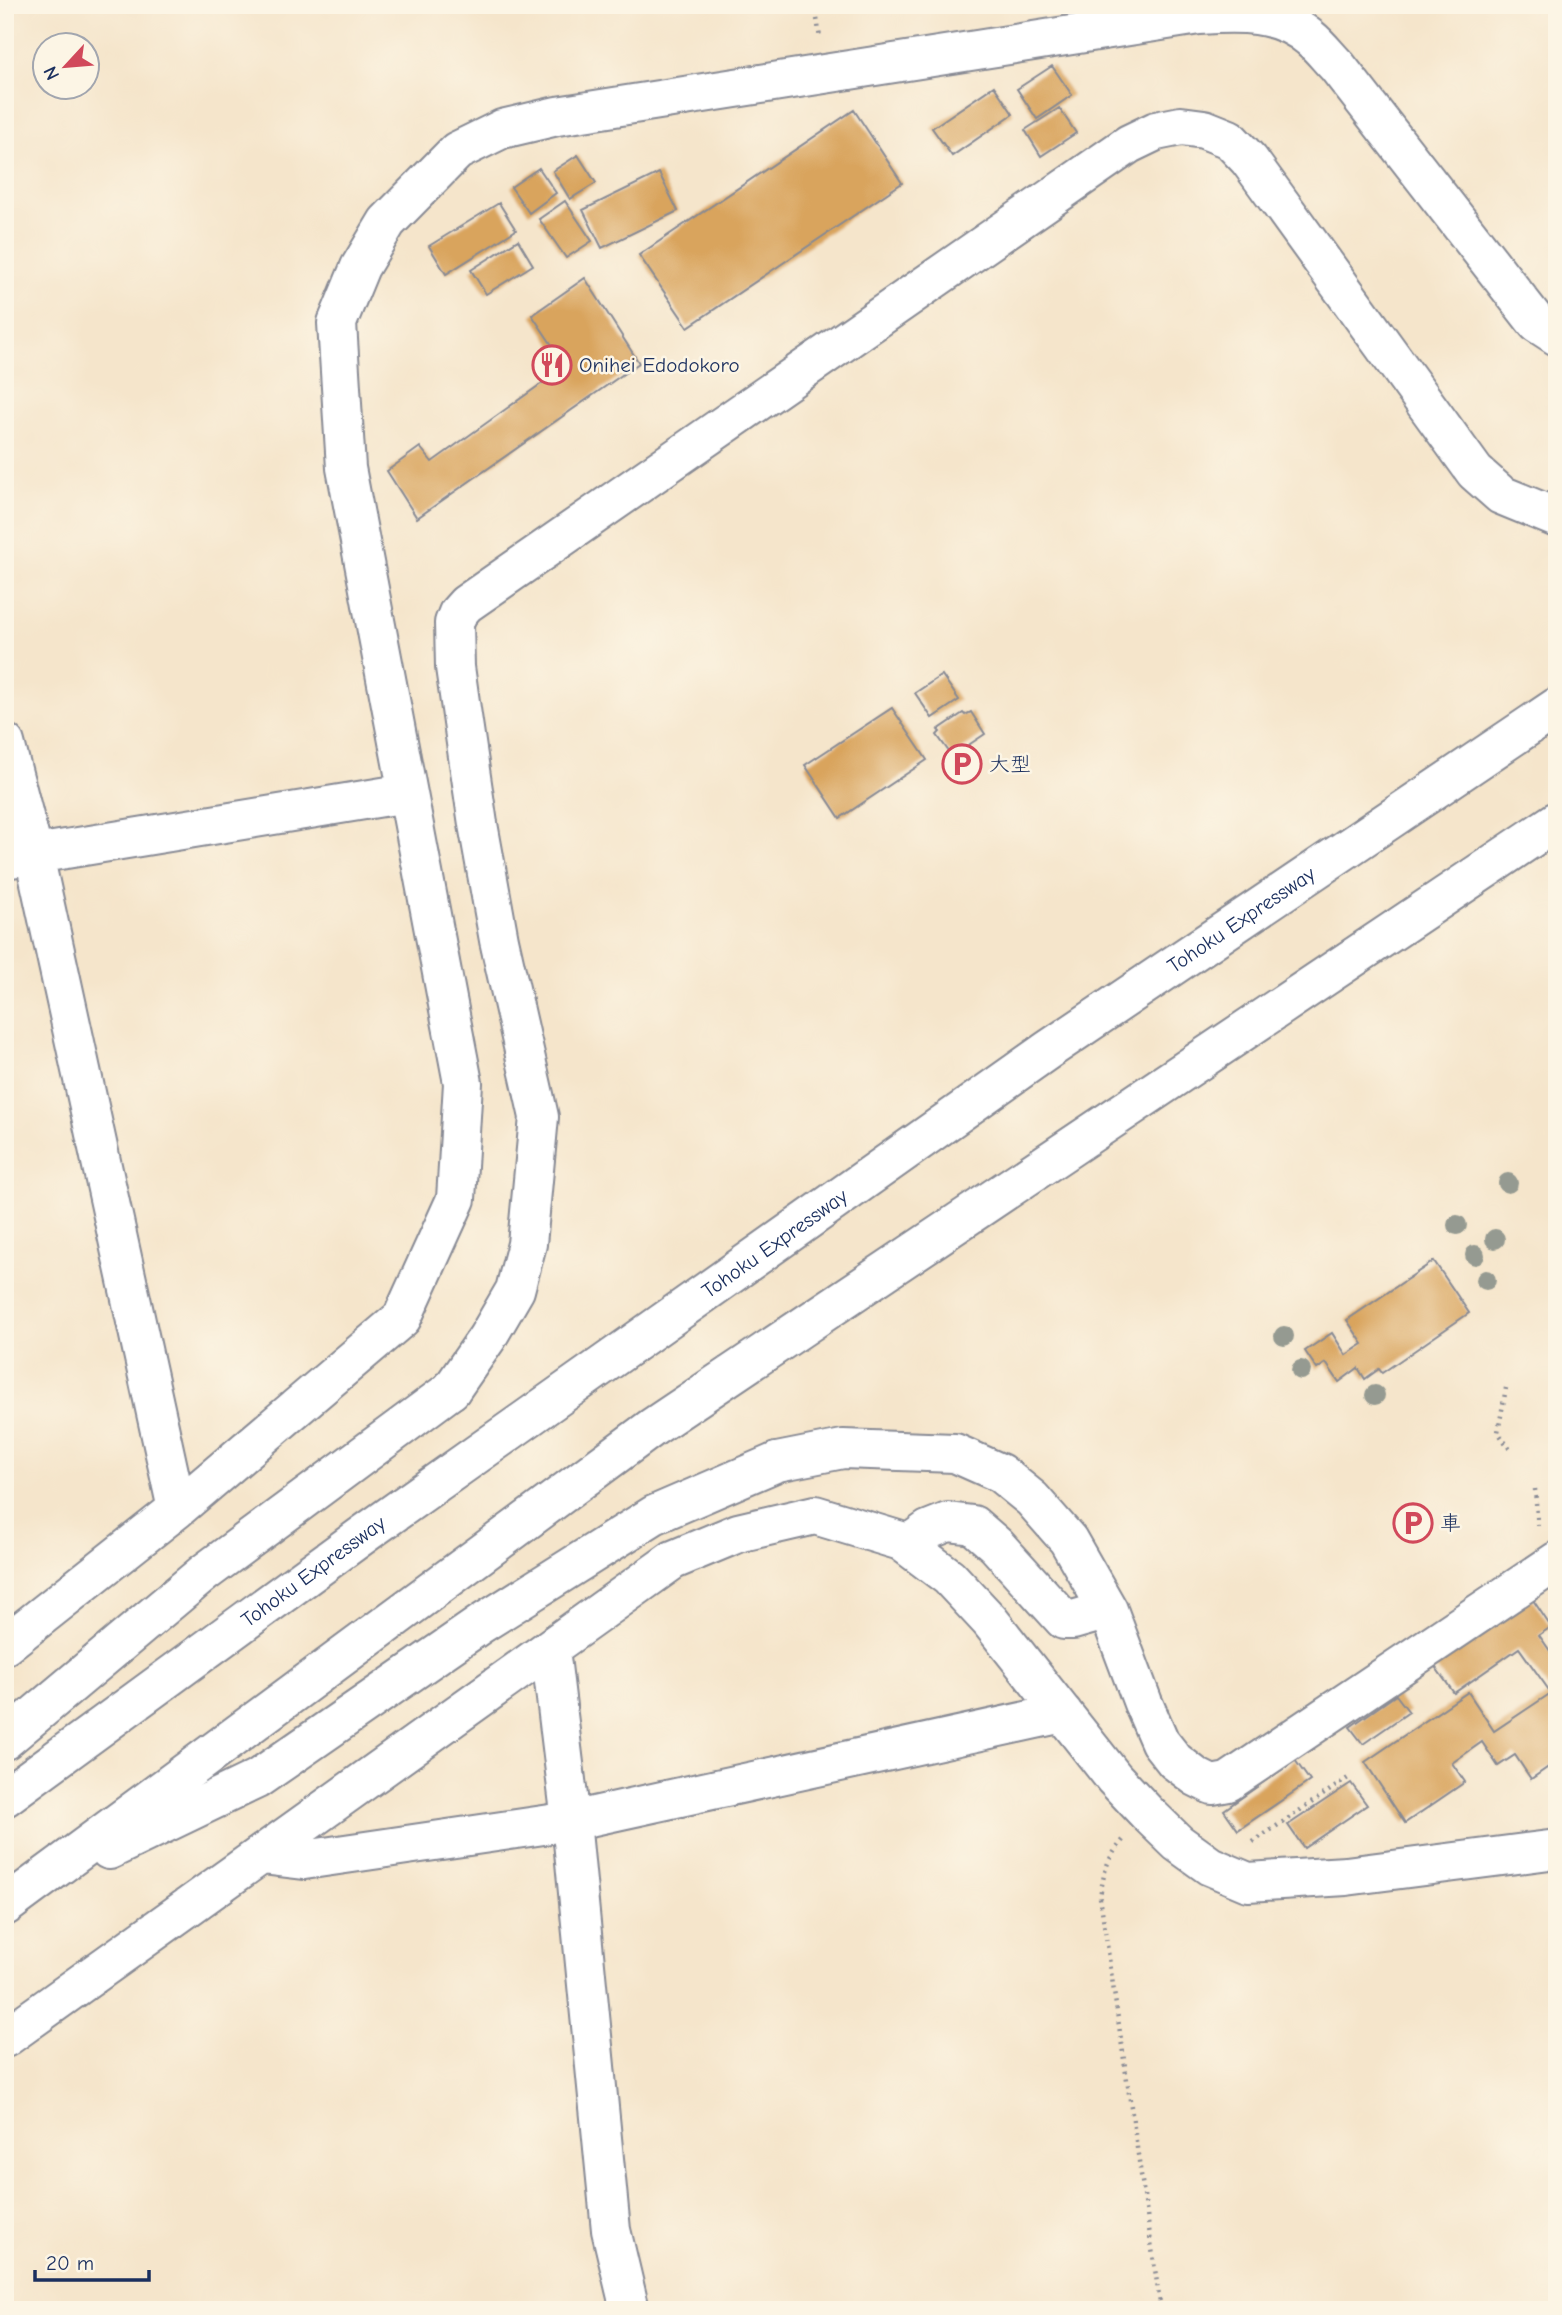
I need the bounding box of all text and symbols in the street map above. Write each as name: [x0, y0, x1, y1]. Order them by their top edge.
north arrow: [32, 32, 102, 102]
text: N: [39, 63, 64, 83]
restaurant icon: Onihei Edodokoro: [531, 344, 573, 386]
place label: Onihei Edodokoro: [579, 353, 740, 377]
parking icon: 大型: [941, 743, 983, 785]
place label: 大型: [989, 752, 1031, 776]
street label: Tohoku Expressway: [1163, 861, 1320, 978]
street label: Tohoku Expressway: [697, 1184, 852, 1303]
parking icon: 車: [1392, 1502, 1434, 1544]
street label: Tohoku Expressway: [237, 1510, 390, 1632]
place label: 車: [1440, 1511, 1461, 1535]
scale bar: [35, 2238, 149, 2282]
text: 20 m: [46, 2251, 94, 2275]

